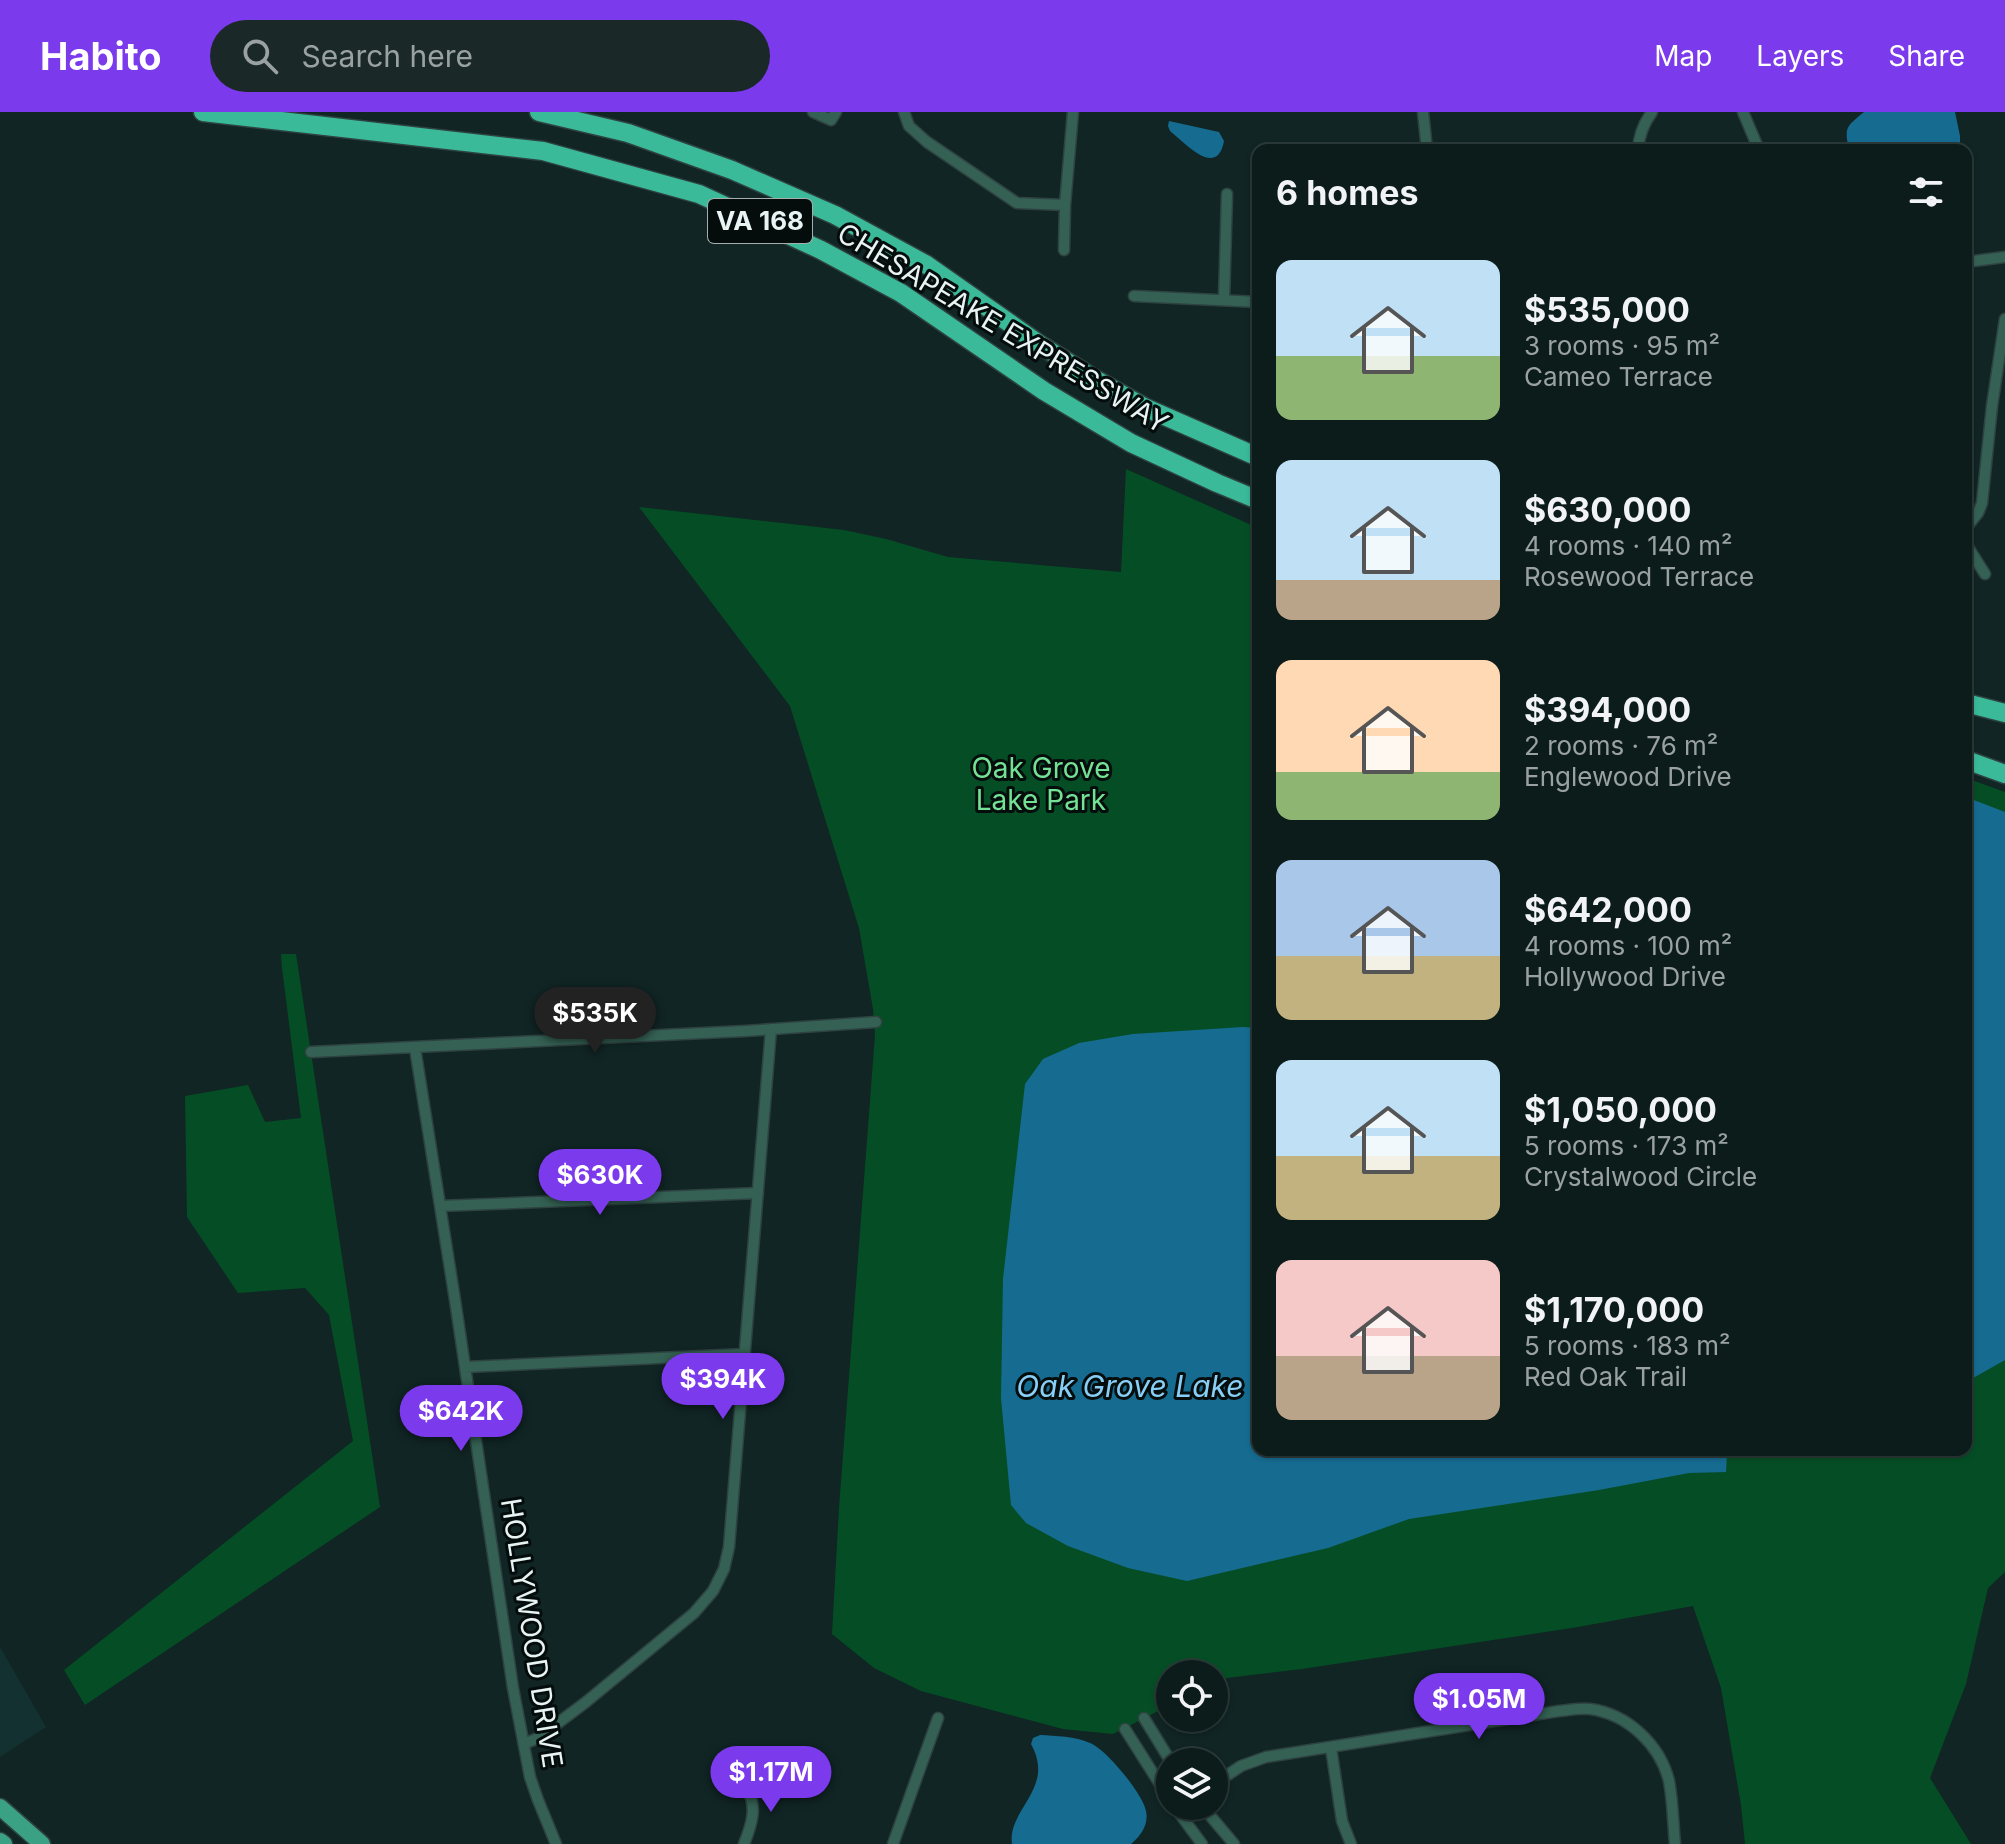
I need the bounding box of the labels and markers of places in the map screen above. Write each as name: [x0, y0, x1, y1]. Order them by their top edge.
pin: $535K: [539, 987, 651, 1055]
pin: $630K: [544, 1149, 656, 1217]
pin: $394K: [667, 1353, 779, 1421]
pin: $642K: [405, 1385, 517, 1453]
pin: $1.05M: [1414, 1673, 1544, 1741]
pin: $1.17M: [706, 1746, 836, 1814]

